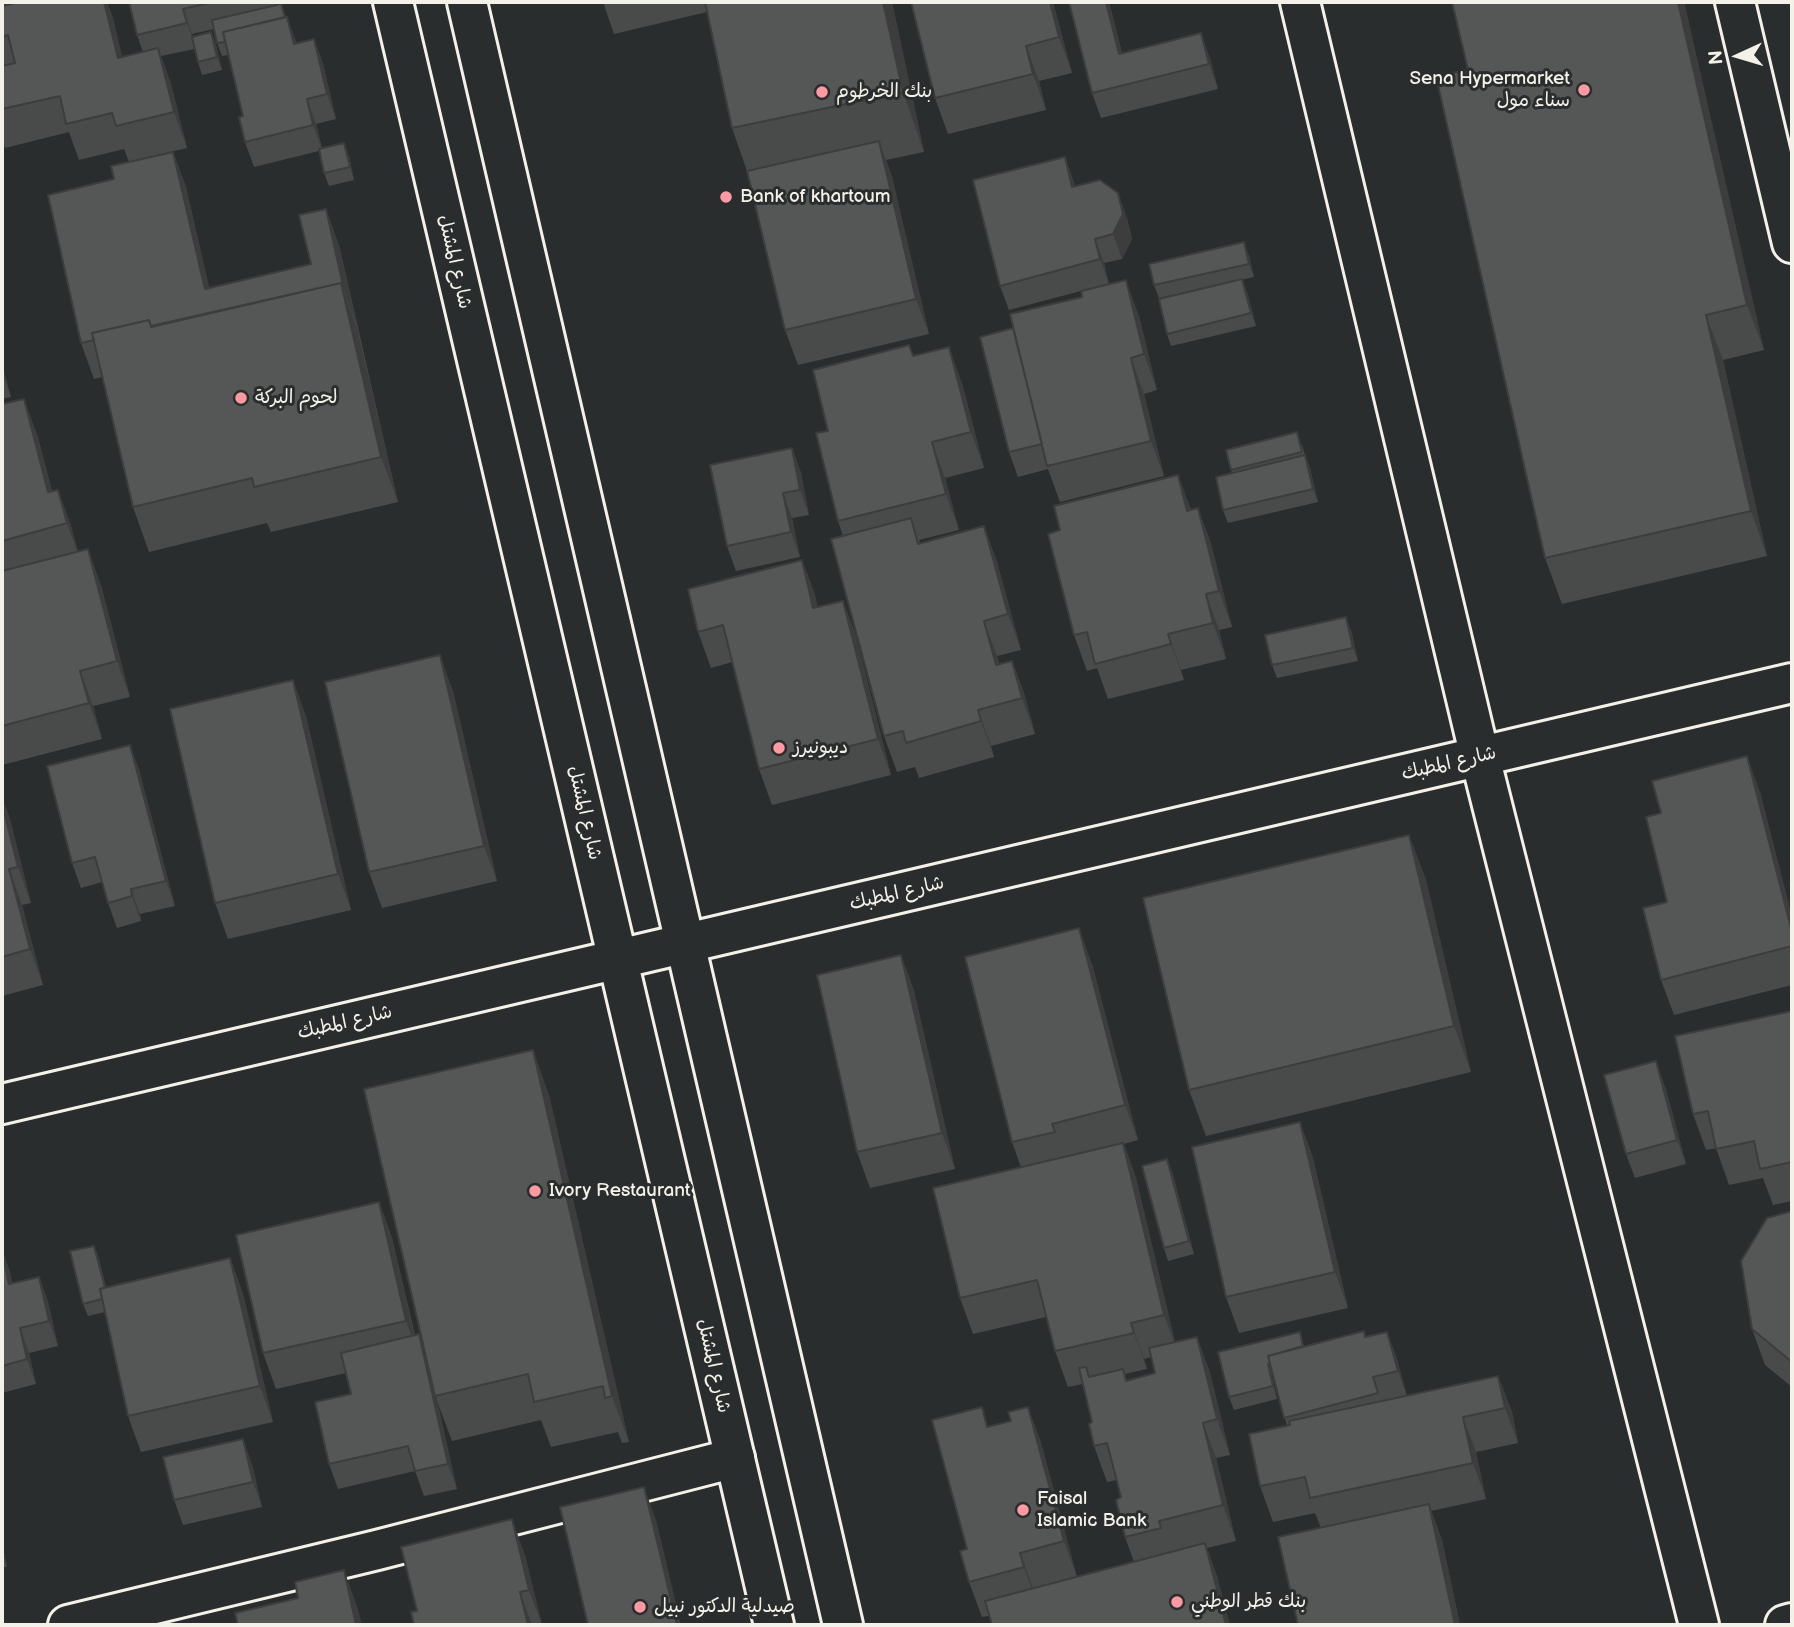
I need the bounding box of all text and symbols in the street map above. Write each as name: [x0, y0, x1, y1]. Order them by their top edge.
north arrow: [1703, 21, 1773, 91]
text: N: [1705, 50, 1729, 65]
place label: Sena Hypermarket سناء مول: [1410, 68, 1570, 112]
place label: بنك الخرطوم: [836, 81, 932, 103]
marker: Sena Hypermarket سناء مول: [1576, 82, 1592, 98]
marker: بنك الخرطوم: [814, 84, 830, 100]
place label: Bank of khartoum: [740, 186, 890, 208]
marker: Bank of khartoum: [718, 189, 734, 205]
street label: شارع المشتل: [432, 213, 476, 311]
place label: لحوم البركة: [255, 387, 338, 409]
marker: لحوم البركة: [233, 390, 249, 406]
place label: ديبونيرز: [793, 737, 848, 759]
marker: ديبونيرز: [771, 740, 787, 756]
street label: شارع المطبك: [1399, 742, 1499, 786]
street label: شارع المشتل: [562, 764, 606, 862]
street label: شارع المطبك: [847, 872, 947, 916]
street label: شارع المطبك: [295, 1001, 395, 1045]
place label: Ivory Restaurant: [549, 1180, 691, 1202]
marker: Ivory Restaurant: [527, 1183, 543, 1199]
street label: شارع المشتل: [691, 1317, 735, 1415]
place label: Faisal Islamic Bank: [1037, 1488, 1146, 1532]
marker: Faisal Islamic Bank: [1015, 1502, 1031, 1518]
place label: بنك قطر الوطني: [1191, 1591, 1306, 1613]
marker: بنك قطر الوطني: [1169, 1594, 1185, 1610]
place label: صيدلية الدكتور نبيل: [654, 1596, 795, 1618]
marker: صيدلية الدكتور نبيل: [632, 1599, 648, 1615]

